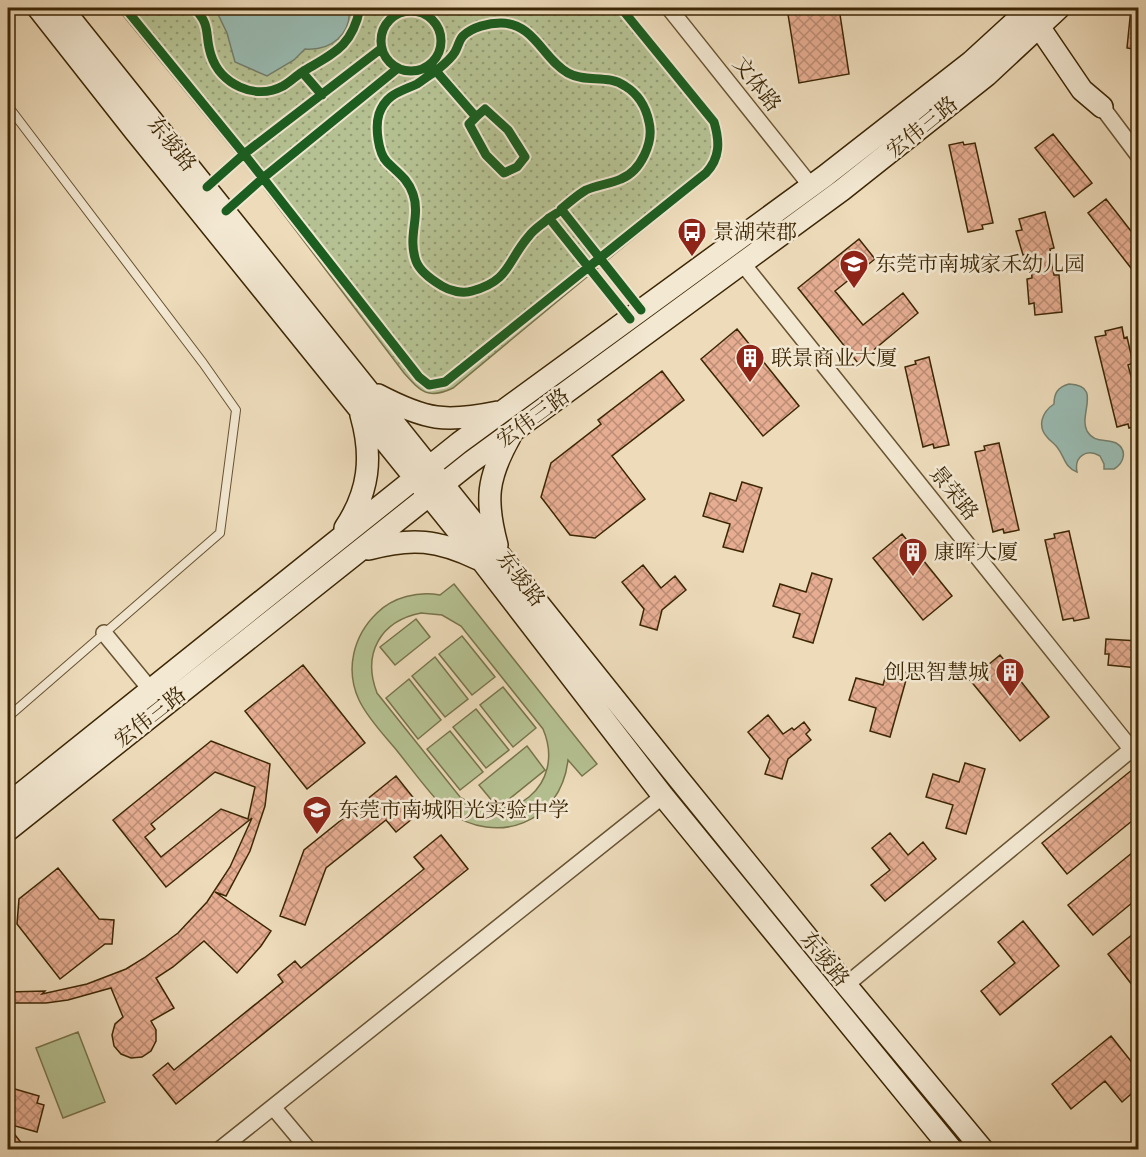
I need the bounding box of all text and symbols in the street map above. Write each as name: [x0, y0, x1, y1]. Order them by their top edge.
street label: 文体路: [727, 51, 787, 117]
street label: 宏伟三路: [881, 90, 963, 164]
street label: 东骏路: [141, 111, 203, 177]
bus stop icon: 景湖荣郡: [676, 216, 708, 258]
place label: 景湖荣郡: [713, 218, 797, 246]
school or university icon: 东莞市南城家禾幼儿园: [838, 248, 870, 290]
place label: 东莞市南城家禾幼儿园: [875, 250, 1085, 278]
building icon: 联景商业大厦: [734, 342, 766, 384]
place label: 联景商业大厦: [771, 344, 897, 372]
street label: 宏伟三路: [491, 382, 575, 454]
street label: 景荣路: [923, 460, 985, 526]
building icon: 康晖大厦: [897, 536, 929, 578]
place label: 康晖大厦: [934, 538, 1018, 566]
street label: 东骏路: [491, 546, 551, 612]
building icon: 创思智慧城: [994, 656, 1026, 698]
place label: 创思智慧城: [884, 658, 989, 686]
street label: 宏伟三路: [108, 680, 192, 754]
school or university icon: 东莞市南城阳光实验中学: [301, 794, 333, 836]
place label: 东莞市南城阳光实验中学: [338, 796, 569, 824]
street label: 东骏路: [794, 926, 856, 992]

